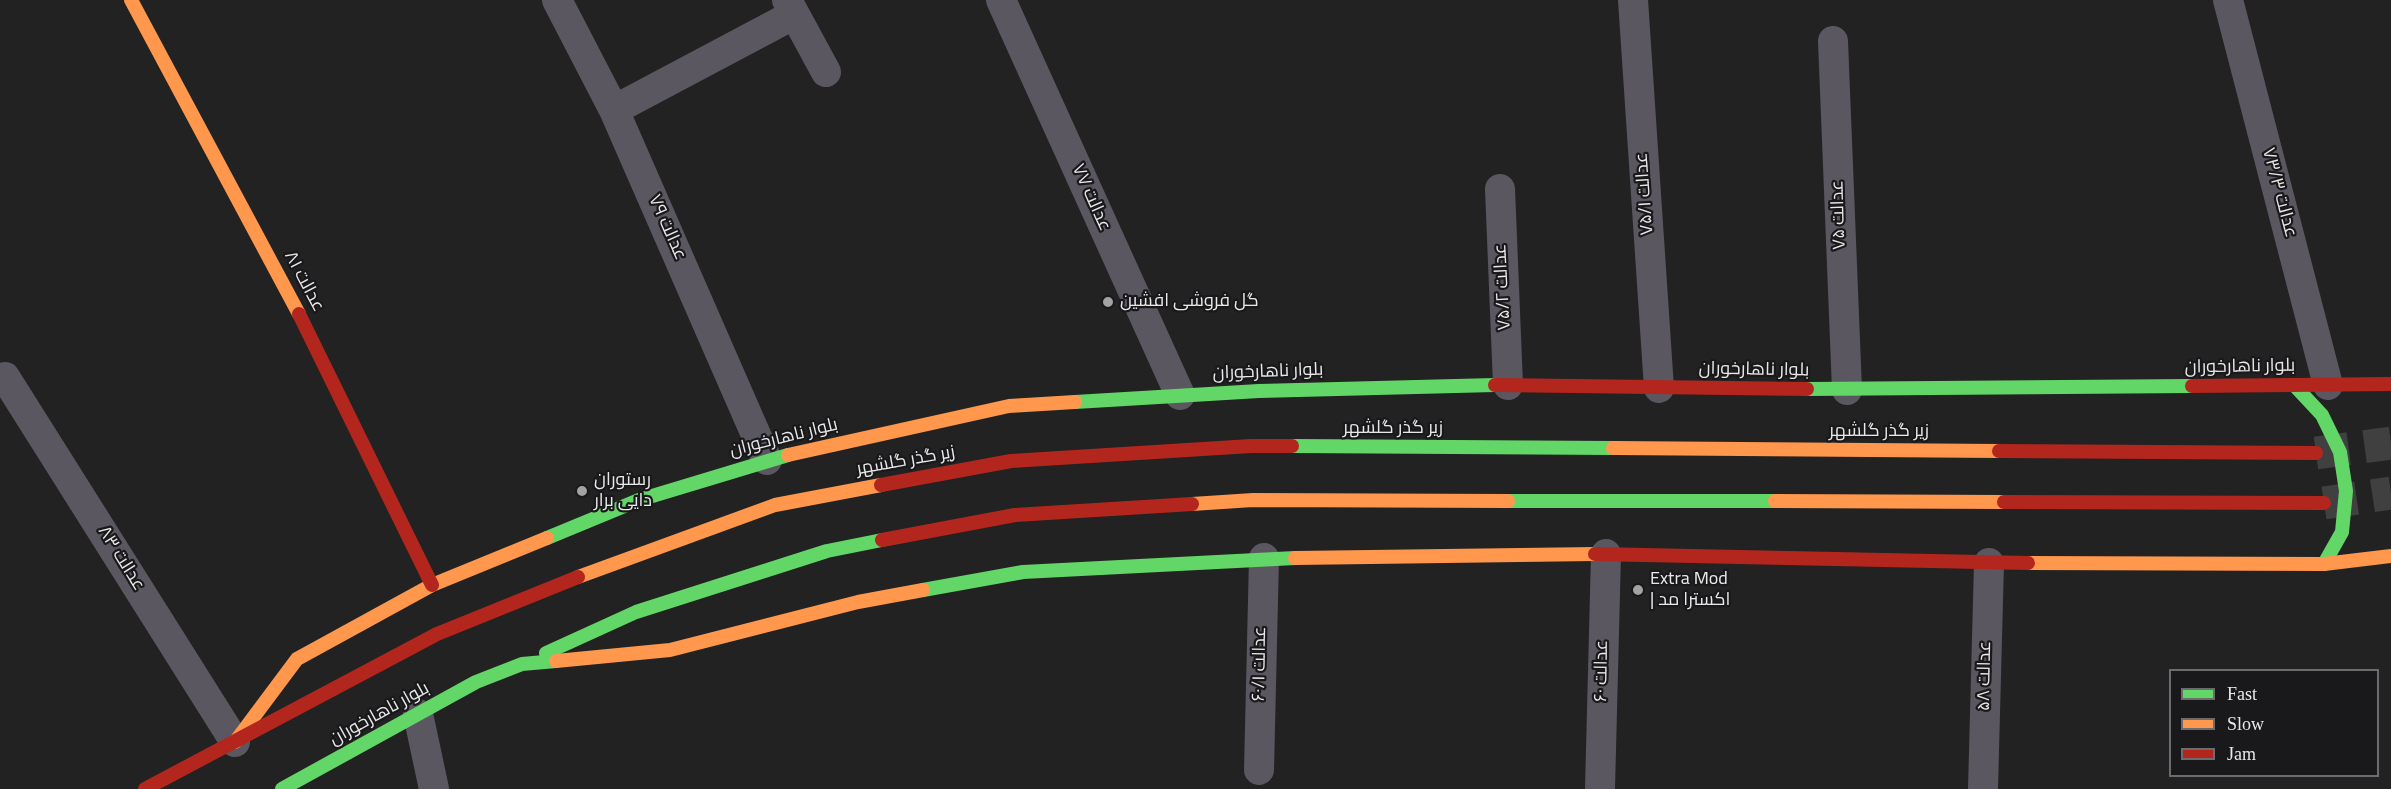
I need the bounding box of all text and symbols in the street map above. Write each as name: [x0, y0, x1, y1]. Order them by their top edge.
street label: ۷۳/۳ عدالت: [2256, 146, 2300, 240]
street label: ۷۵/۱ عدالت: [1632, 152, 1660, 236]
street label: عدالت ۷۷: [1066, 161, 1114, 235]
street label: ۷۵ عدالت: [1828, 180, 1852, 250]
street label: عدالت ۷۹: [642, 192, 690, 264]
street label: ۷۵/۲ عدالت: [1491, 243, 1517, 331]
street label: عدالت ۸۱: [278, 248, 328, 316]
place label: گل فروشی افشین: [1120, 291, 1259, 313]
marker: گل فروشی افشین: [1101, 295, 1115, 309]
street label: بلوار ناهارخوران: [2184, 356, 2296, 380]
street label: بلوار ناهارخوران: [1698, 359, 1810, 383]
street label: بلوار ناهارخوران: [1212, 360, 1324, 386]
street label: بلوار ناهارخوران: [728, 415, 840, 463]
street label: زیر گذر گلشهر: [1343, 418, 1443, 440]
street label: زیر گذر گلشهر: [1829, 421, 1929, 443]
street label: زیر گذر گلشهر: [855, 443, 957, 481]
place label: رستوران دایی برار: [594, 470, 652, 512]
marker: رستوران دایی برار: [575, 484, 589, 498]
street label: ۸۳ عدالت: [92, 523, 148, 595]
place label: Extra Mod | اکسترا مد: [1650, 569, 1730, 612]
marker: Extra Mod | اکسترا مد: [1631, 583, 1645, 597]
street label: ۶۰/۱ عدالت: [1250, 626, 1272, 702]
street label: عدالت ۶۰: [1592, 640, 1614, 702]
street label: عدالت ۵۸: [1975, 641, 1997, 711]
legend: [2169, 669, 2379, 777]
street label: بلوار ناهارخوران: [326, 679, 434, 751]
text: Fast: [2227, 684, 2257, 704]
text: Slow: [2227, 714, 2264, 734]
text: Jam: [2227, 744, 2256, 764]

